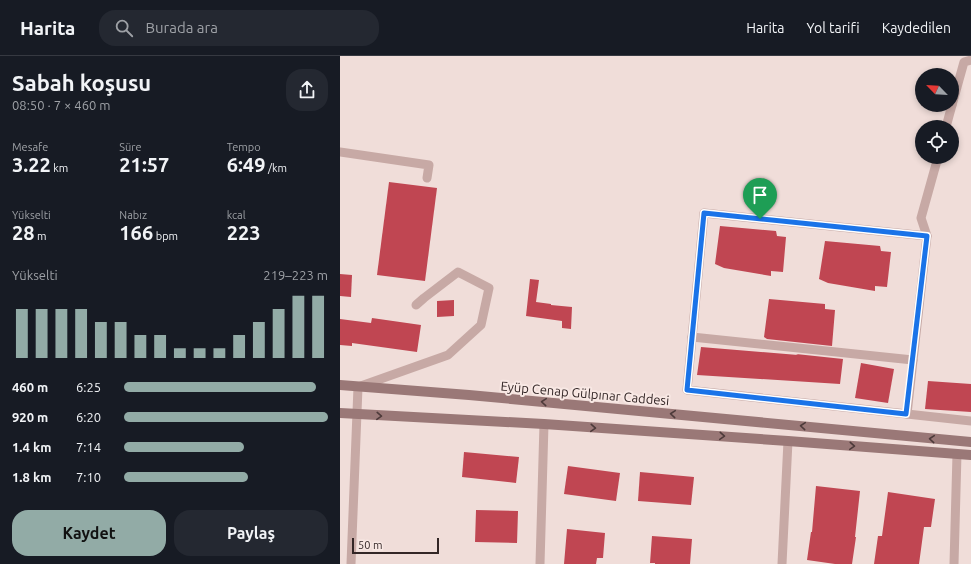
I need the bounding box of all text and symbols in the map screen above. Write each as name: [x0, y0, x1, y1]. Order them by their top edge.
search box: [99, 10, 379, 46]
text: Harita: [20, 17, 75, 39]
icon: search: [113, 17, 135, 39]
text: Burada ara: [145, 19, 218, 36]
text: Harita: [746, 20, 784, 36]
text: Yol tarifi: [806, 20, 860, 36]
text: Kaydedilen: [882, 20, 951, 36]
north arrow: [915, 68, 959, 112]
map controls: [915, 68, 959, 164]
button: share: [286, 69, 328, 111]
text: Sabah koşusu: [12, 70, 151, 95]
text: 08:50 · 7 × 460 m: [12, 98, 111, 112]
button: locate: [915, 120, 959, 164]
text: Mesafe: [12, 141, 48, 153]
text: Süre: [119, 141, 142, 153]
text: Tempo: [227, 141, 261, 153]
text: 3.22: [12, 153, 51, 176]
text: 21:57: [119, 153, 169, 176]
text: 6:49: [227, 153, 265, 176]
text: km: [51, 162, 68, 174]
text: /km: [265, 162, 287, 174]
pin: [743, 178, 777, 219]
icon: arrive: [749, 184, 771, 206]
text: Yükselti: [12, 209, 51, 221]
text: Nabız: [119, 209, 147, 221]
text: kcal: [227, 209, 246, 221]
text: 28: [12, 221, 35, 244]
text: 166: [119, 221, 153, 244]
text: 223: [227, 221, 261, 244]
text: m: [35, 230, 47, 242]
text: bpm: [153, 230, 178, 242]
text: Yükselti: [12, 268, 58, 282]
text: 219–223 m: [263, 268, 328, 282]
street label: Eyüp Cenap Gülpınar Caddesi: [500, 379, 670, 407]
text: 460 m: [12, 380, 48, 394]
text: 6:25: [76, 380, 101, 394]
one-way arrow: [541, 397, 547, 406]
text: 920 m: [12, 410, 48, 424]
text: 6:20: [76, 410, 101, 424]
one-way arrow: [670, 410, 676, 419]
one-way arrow: [376, 411, 382, 420]
one-way arrow: [800, 422, 806, 431]
one-way arrow: [590, 423, 596, 432]
one-way arrow: [719, 432, 725, 441]
one-way arrow: [929, 434, 935, 443]
text: 1.4 km: [12, 440, 51, 454]
text: 7:14: [76, 440, 101, 454]
one-way arrow: [849, 441, 855, 450]
text: 1.8 km: [12, 470, 51, 484]
text: 7:10: [76, 470, 101, 484]
button: Kaydet: [12, 510, 166, 556]
button: Paylaş: [174, 510, 328, 556]
scale bar: [352, 536, 439, 555]
text: 50 m: [358, 539, 382, 551]

